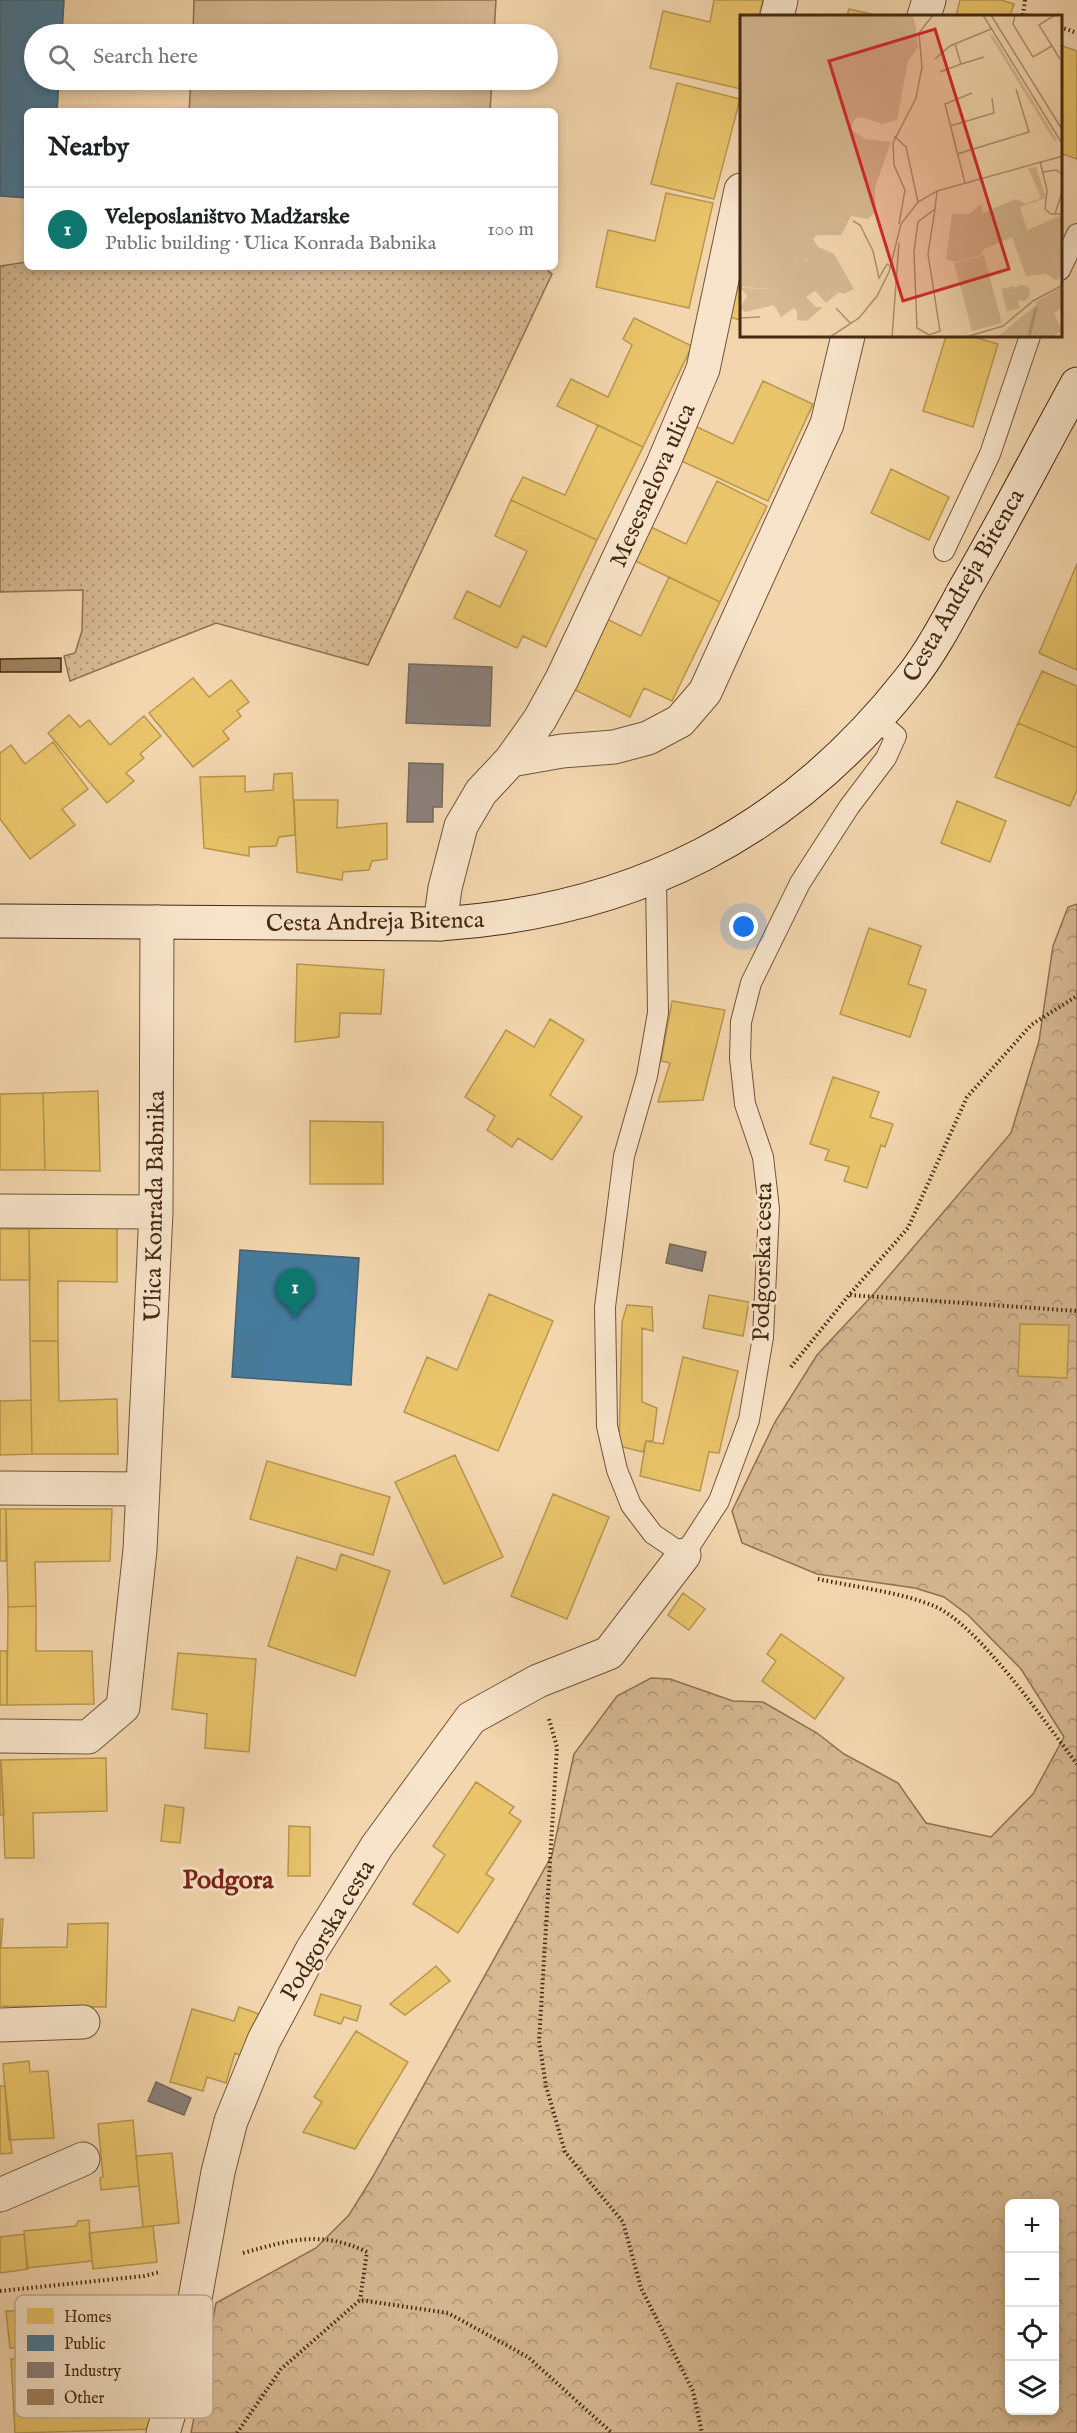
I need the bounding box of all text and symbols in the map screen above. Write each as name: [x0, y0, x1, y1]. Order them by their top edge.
inset map: [740, 15, 1062, 338]
search box: [24, 24, 558, 90]
icon: search: [45, 41, 78, 74]
text: Search here: [93, 43, 198, 71]
text: Nearby: [48, 131, 129, 164]
text: Veleposlaništvo Madžarske: [105, 203, 350, 231]
text: 1: [64, 217, 71, 242]
text: 100 m: [487, 217, 534, 242]
text: Public building · Ulica Konrada Babnika: [105, 231, 436, 256]
street label: Mesesnelova ulica: [603, 398, 704, 572]
street label: Cesta Andreja Bitenca: [896, 483, 1033, 688]
street label: Cesta Andreja Bitenca: [266, 905, 485, 940]
your location: [729, 912, 758, 941]
street label: Ulica Konrada Babnika: [138, 1090, 173, 1322]
street label: Podgorska cesta: [747, 1182, 780, 1342]
pin: 1: [276, 1268, 314, 1318]
street label: Podgorska cesta: [274, 1854, 383, 2007]
district label: Podgora: [182, 1864, 274, 1897]
map controls: [1005, 2199, 1059, 2415]
button: +: [1005, 2199, 1059, 2253]
button: −: [1005, 2253, 1059, 2307]
legend: [15, 2295, 213, 2418]
button: locate: [1005, 2307, 1059, 2361]
text: Homes: [64, 2308, 112, 2328]
text: Public: [64, 2335, 106, 2355]
button: layers: [1005, 2361, 1059, 2415]
text: Industry: [64, 2362, 121, 2382]
text: Other: [64, 2389, 105, 2409]

